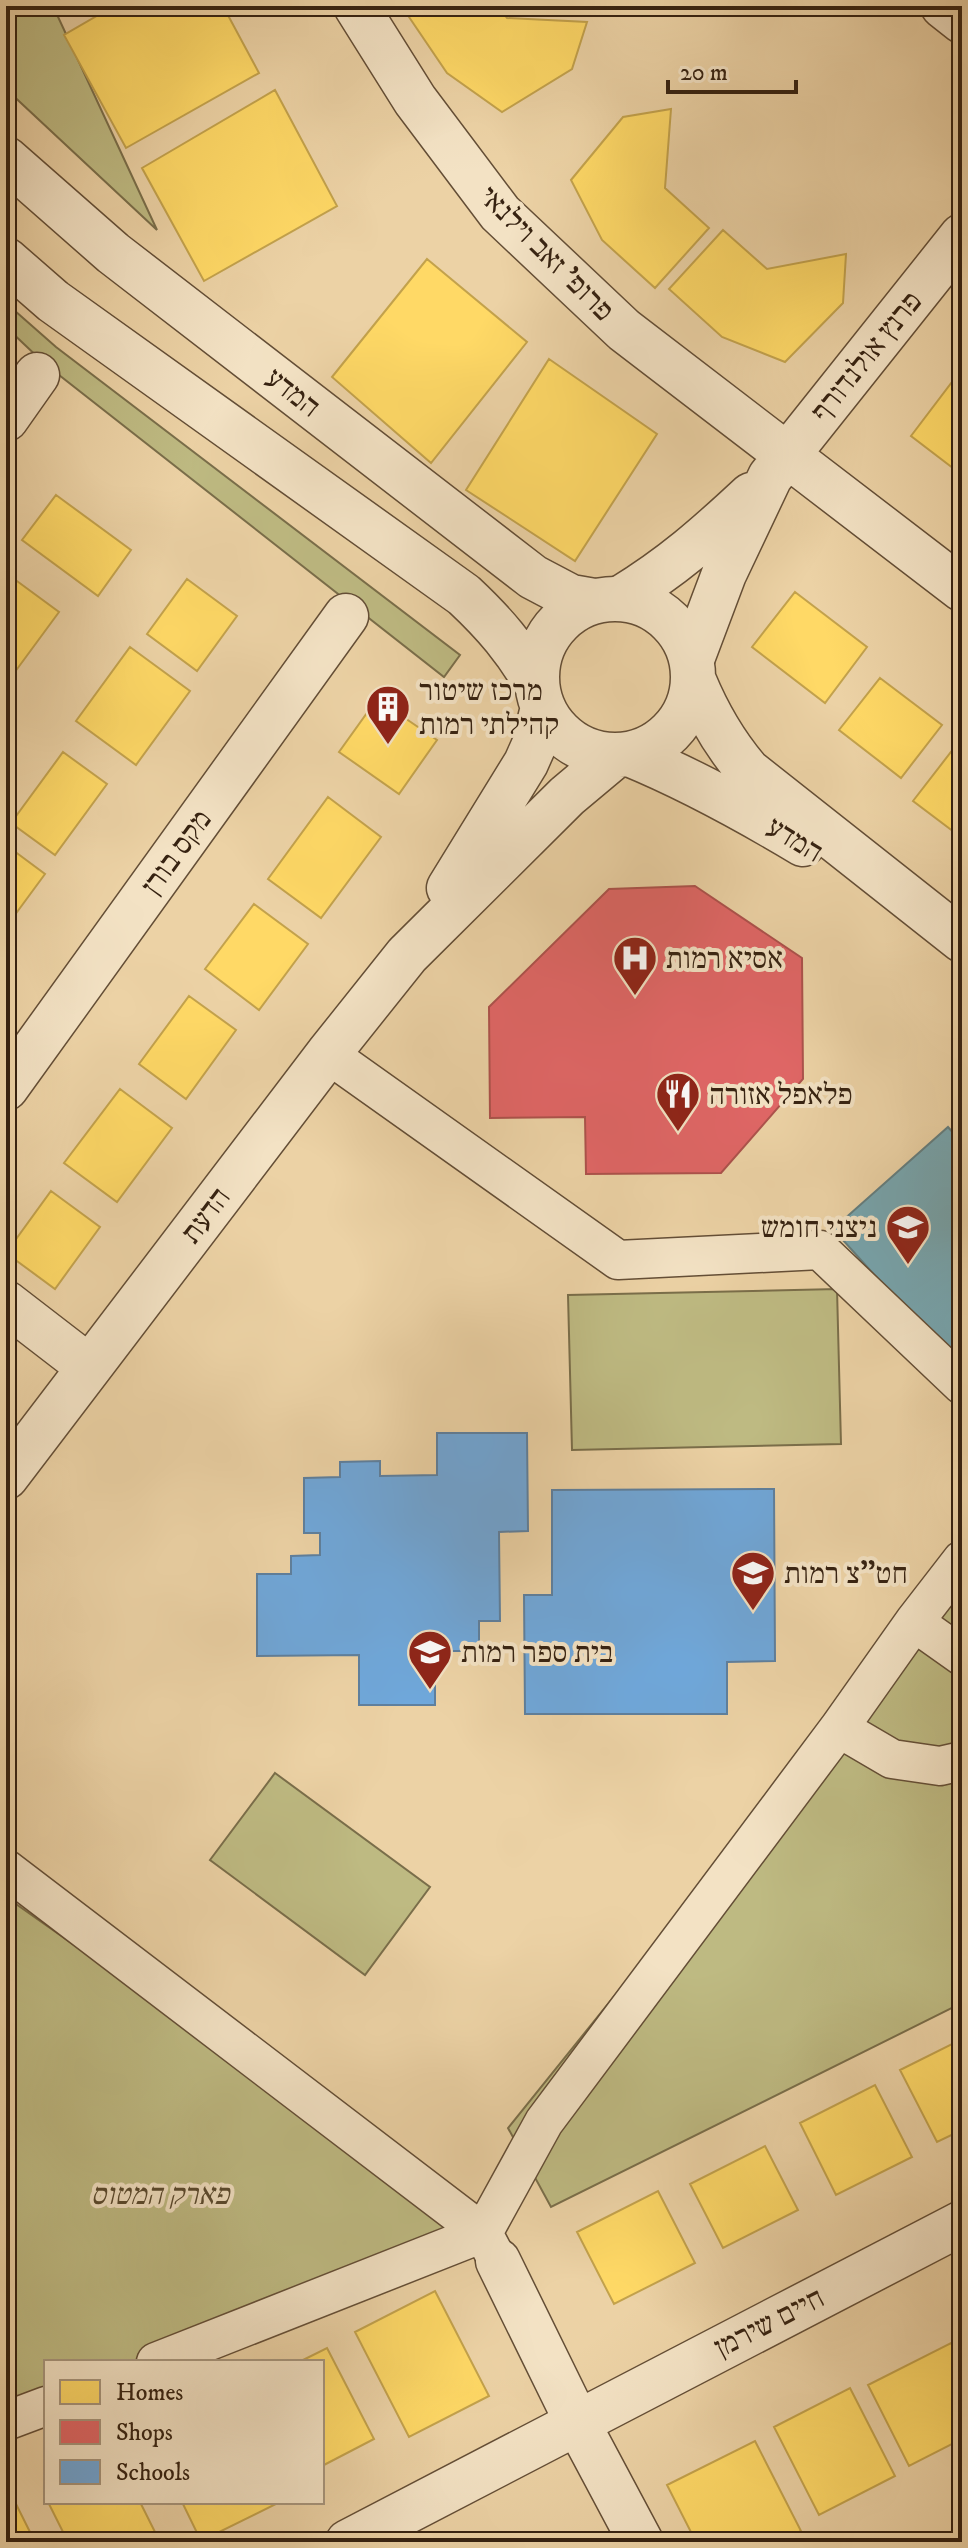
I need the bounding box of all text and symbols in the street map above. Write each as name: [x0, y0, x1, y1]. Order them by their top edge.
scale bar: [668, 44, 796, 94]
text: 20 m: [680, 58, 728, 88]
street label: פרופ' זאב וילנאי: [470, 179, 621, 330]
street label: פרנץ אולנדורף: [803, 284, 931, 429]
street label: המדע: [257, 360, 327, 426]
place label: מרכז שיטור קהילתי רמות: [419, 673, 559, 744]
building icon: מרכז שיטור קהילתי רמות: [364, 683, 412, 746]
street label: מקס בורן: [134, 803, 221, 903]
street label: המדע: [759, 809, 829, 872]
hospital icon: אסיא רמות: [611, 934, 659, 997]
place label: אסיא רמות: [666, 941, 783, 978]
restaurant icon: פלאפל אזורה: [654, 1070, 702, 1133]
place label: פלאפל אזורה: [709, 1077, 853, 1114]
street label: הדעת: [173, 1181, 239, 1251]
school or university icon: ניצני חומש: [884, 1203, 932, 1266]
place label: ניצני חומש: [761, 1210, 877, 1247]
school or university icon: חט''צ רמות: [729, 1549, 777, 1612]
place label: חט''צ רמות: [784, 1556, 908, 1593]
school or university icon: בית ספר רמות: [406, 1628, 454, 1691]
place label: בית ספר רמות: [461, 1635, 613, 1672]
park label: פארק המטוס: [91, 2177, 231, 2214]
street label: חיים שירמן: [708, 2280, 831, 2367]
legend: [44, 2360, 324, 2504]
text: Homes: [116, 2378, 183, 2408]
text: Shops: [116, 2418, 173, 2448]
text: Schools: [116, 2458, 190, 2488]

